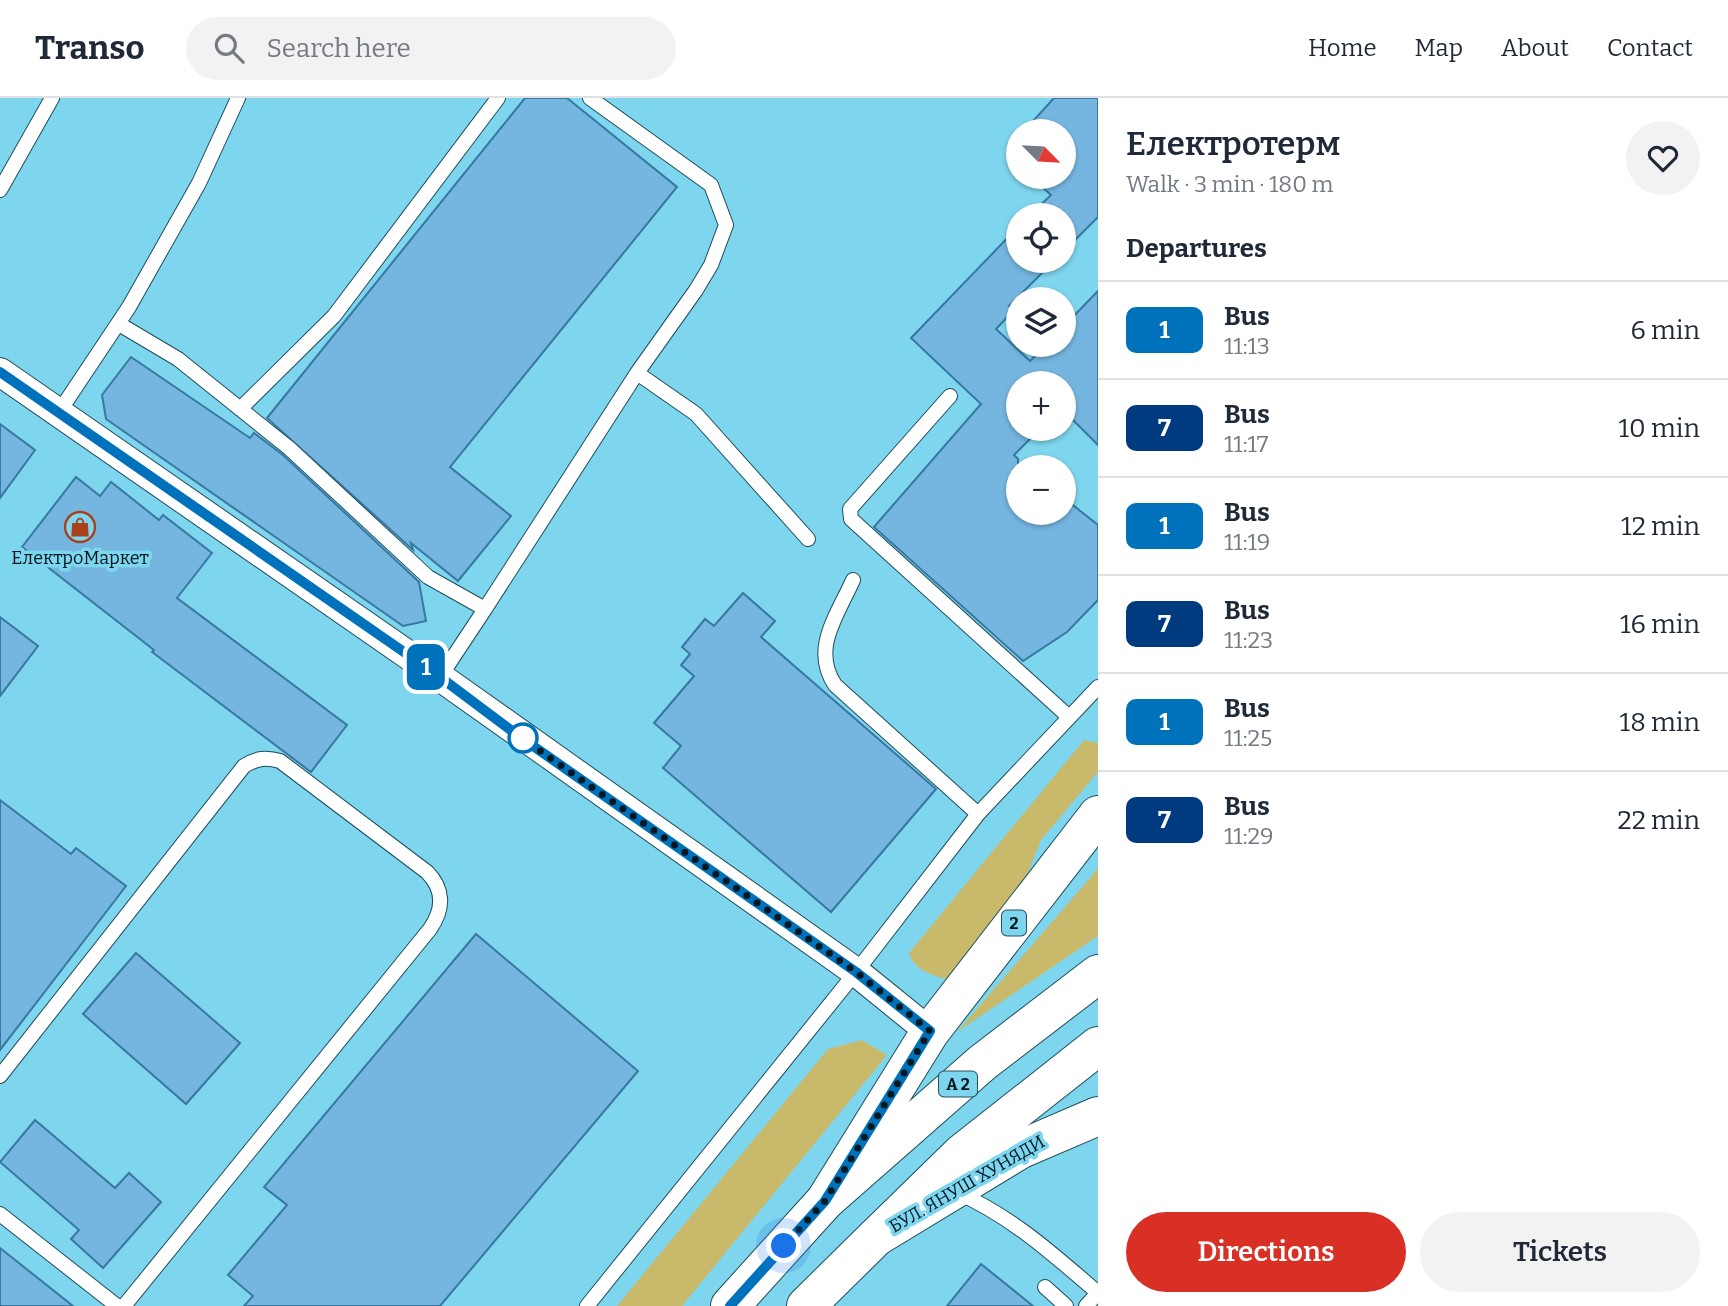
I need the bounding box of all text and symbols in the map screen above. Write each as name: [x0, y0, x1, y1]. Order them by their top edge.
search box: [186, 17, 676, 80]
text: Transo: [35, 28, 144, 68]
icon: search: [210, 29, 248, 67]
text: Search here: [266, 33, 411, 64]
text: Home: [1308, 34, 1377, 62]
text: Map: [1415, 34, 1463, 62]
text: About: [1501, 34, 1569, 62]
text: Contact: [1607, 34, 1693, 62]
north arrow: [1006, 119, 1076, 189]
map controls: [1006, 119, 1076, 525]
button: heart: [1626, 121, 1700, 195]
text: Електротерм: [1126, 124, 1340, 164]
text: Walk · 3 min · 180 m: [1126, 170, 1333, 198]
button: locate: [1006, 203, 1076, 273]
text: Departures: [1126, 233, 1267, 264]
button: layers: [1006, 287, 1076, 357]
text: Bus: [1224, 301, 1270, 332]
text: 6 min: [1631, 315, 1700, 346]
text: 1: [1159, 316, 1170, 344]
text: 11:13: [1224, 332, 1270, 360]
button: +: [1006, 371, 1076, 441]
text: Bus: [1224, 399, 1270, 430]
text: 10 min: [1619, 413, 1700, 444]
text: 7: [1158, 414, 1171, 442]
text: 11:17: [1224, 430, 1268, 458]
button: −: [1006, 455, 1076, 525]
text: Bus: [1224, 497, 1270, 528]
shop icon: ЕлектроМаркет: [63, 510, 97, 544]
text: 12 min: [1621, 511, 1700, 542]
text: 1: [1159, 512, 1170, 540]
text: 11:19: [1224, 528, 1270, 556]
place label: ЕлектроМаркет: [11, 547, 149, 569]
text: Bus: [1224, 595, 1270, 626]
text: 16 min: [1620, 609, 1700, 640]
text: 7: [1158, 610, 1171, 638]
text: 11:23: [1224, 626, 1273, 654]
line badge: 1: [403, 644, 449, 690]
text: 1: [421, 653, 431, 681]
text: Bus: [1224, 693, 1270, 724]
text: 18 min: [1620, 707, 1700, 738]
text: 1: [1159, 708, 1170, 736]
unlabelled marker: [508, 723, 538, 753]
text: 11:25: [1224, 724, 1272, 752]
text: Bus: [1224, 791, 1270, 822]
text: 22 min: [1618, 805, 1700, 836]
text: 7: [1158, 806, 1171, 834]
text: 11:29: [1224, 822, 1274, 850]
road number: 2: [1002, 910, 1026, 936]
road number: A 2: [939, 1072, 977, 1096]
street label: БУЛ. ЯНУШ ХУНЯДИ: [885, 1131, 1049, 1237]
button: Directions: [1126, 1212, 1406, 1292]
button: Tickets: [1420, 1212, 1700, 1292]
your location: [766, 1228, 801, 1263]

